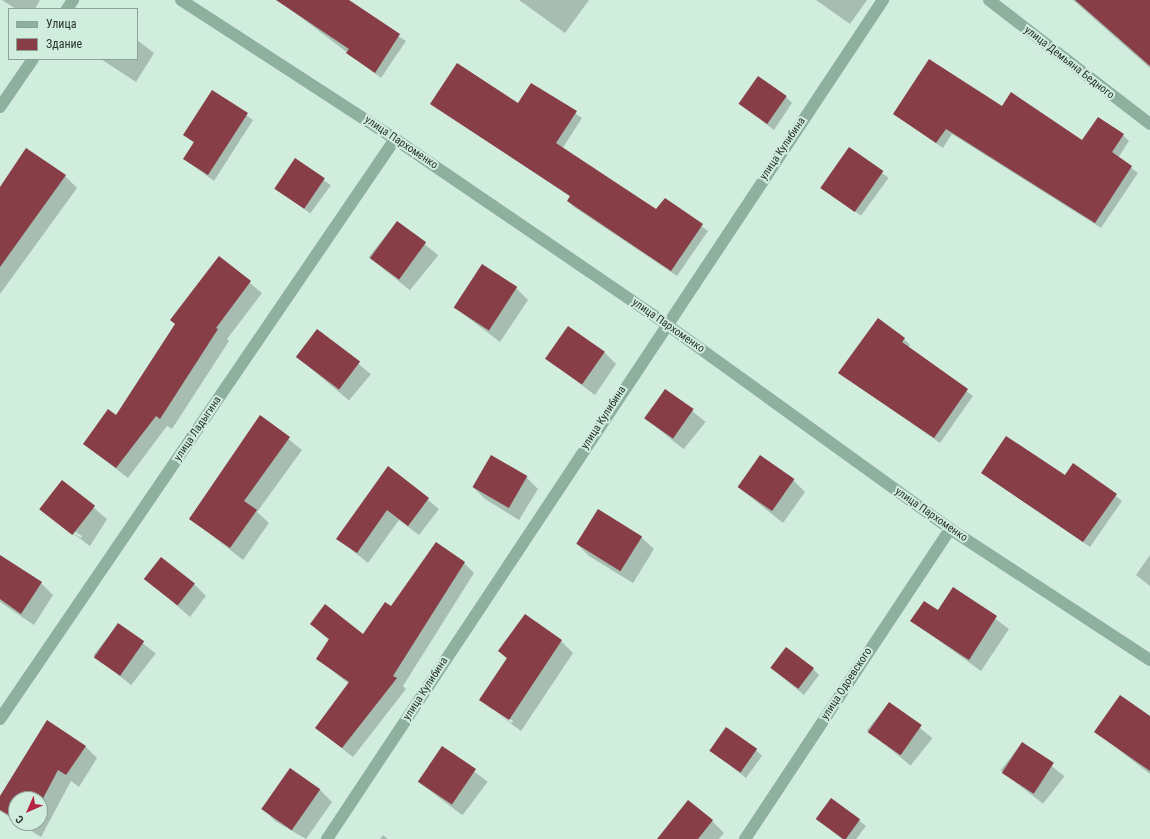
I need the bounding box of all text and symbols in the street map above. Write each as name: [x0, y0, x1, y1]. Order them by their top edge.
legend: [8, 8, 138, 60]
text: Улица: [46, 17, 76, 31]
street label: улица Демьяна Бедного: [1021, 24, 1117, 102]
text: Здание: [46, 37, 82, 51]
street label: улица Пархоменко: [362, 114, 440, 172]
street label: улица Кулибина: [757, 115, 809, 183]
street label: улица Пархоменко: [629, 296, 707, 356]
street label: улица Кулибина: [579, 384, 629, 452]
street label: улица Ладыгина: [172, 394, 224, 464]
street label: улица Пархоменко: [892, 485, 970, 545]
street label: улица Одоевского: [819, 646, 875, 722]
street label: улица Кулибина: [401, 655, 451, 723]
north arrow: [8, 791, 48, 831]
text: С: [13, 812, 27, 826]

